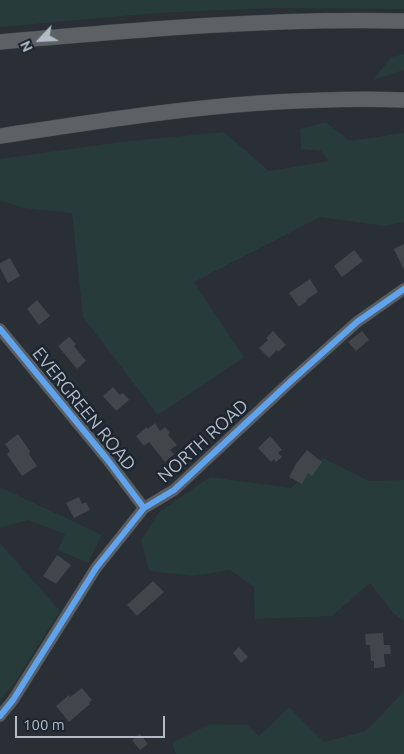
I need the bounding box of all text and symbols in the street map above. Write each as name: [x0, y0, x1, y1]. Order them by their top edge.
north arrow: [15, 15, 65, 65]
text: N: [17, 38, 36, 54]
street label: EVERGREEN ROAD: [28, 343, 140, 475]
street label: NORTH ROAD: [153, 395, 253, 487]
scale bar: [18, 706, 168, 738]
text: 100 m: [23, 716, 65, 733]

